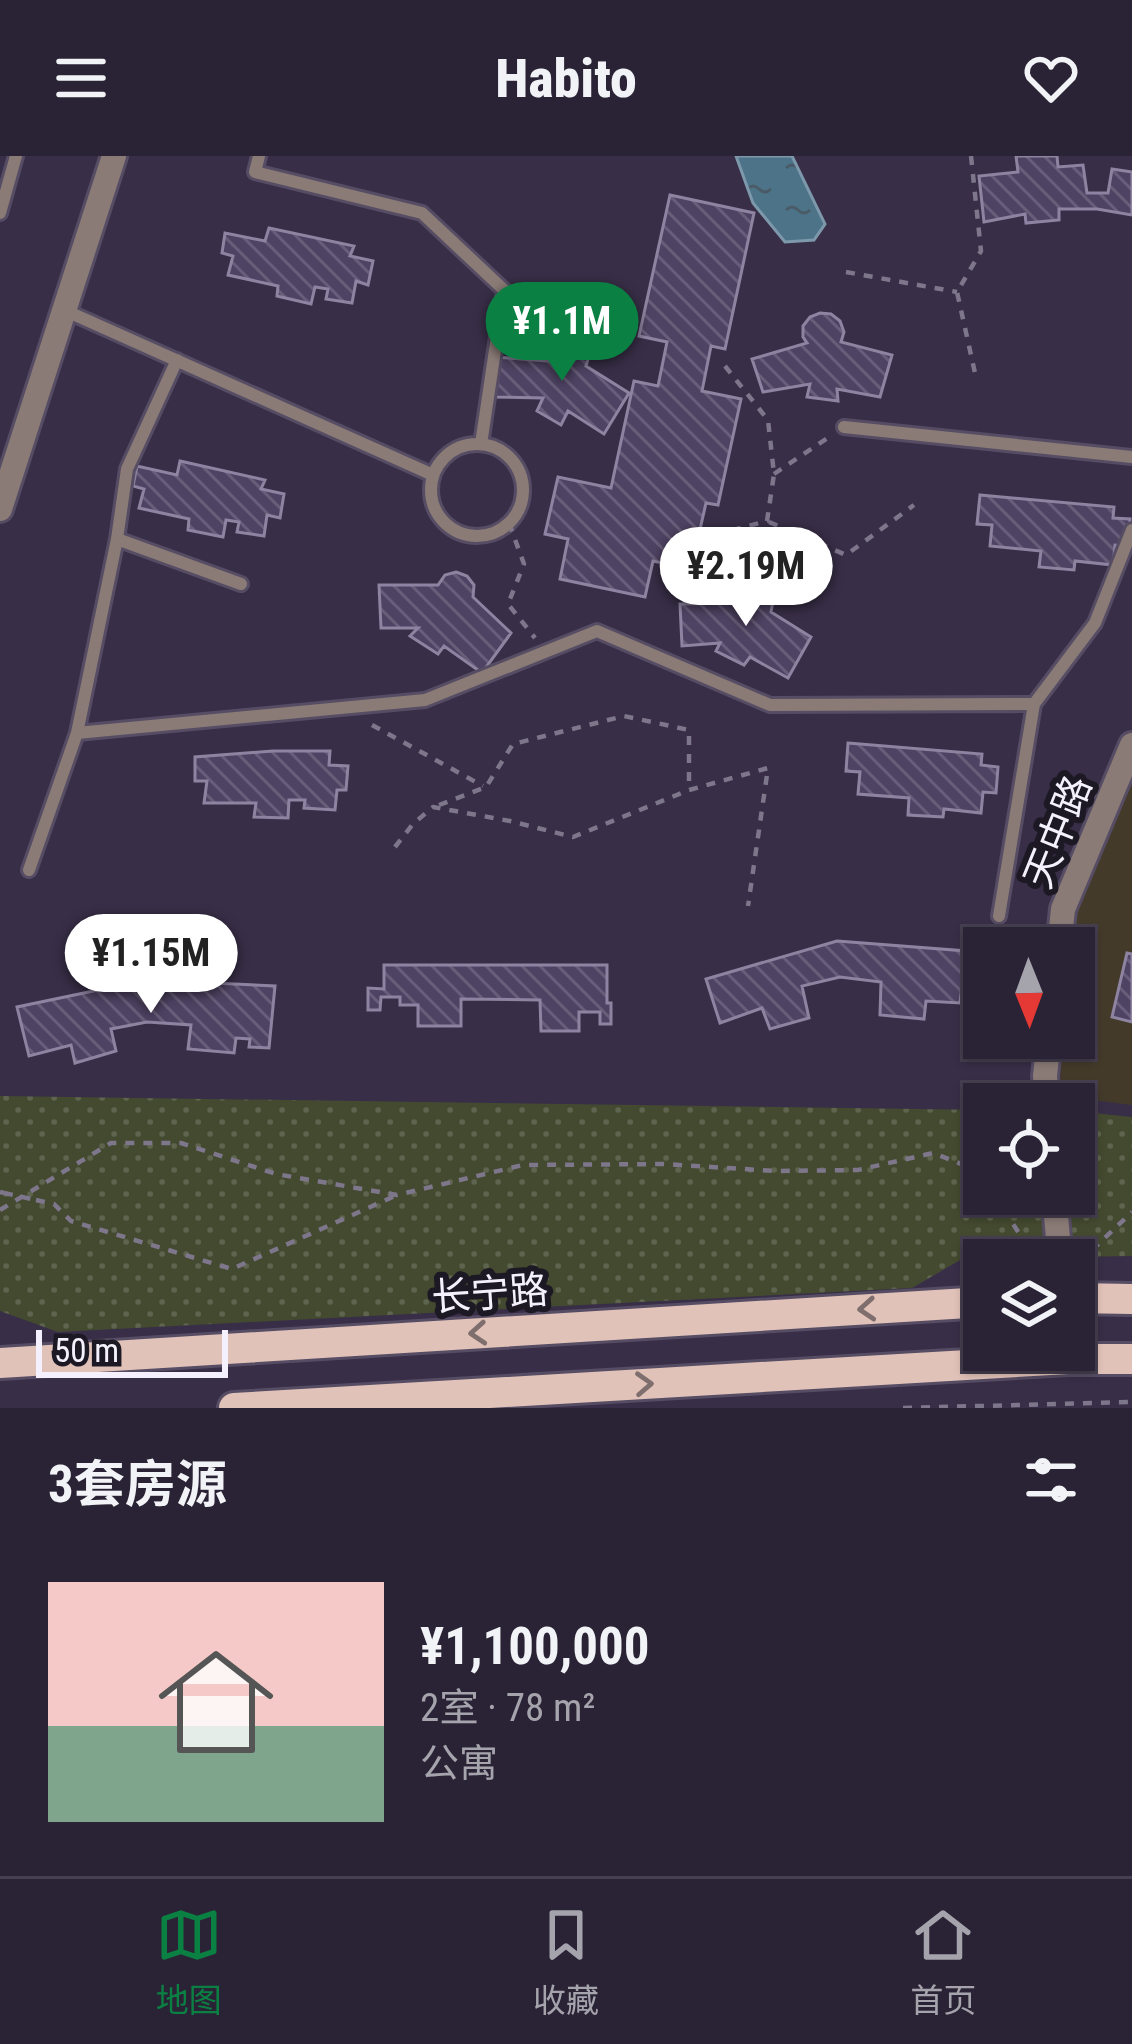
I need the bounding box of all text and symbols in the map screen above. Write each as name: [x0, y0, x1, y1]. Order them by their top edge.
icon: menu: [48, 45, 114, 111]
icon: heart: [1018, 45, 1084, 111]
text: Habito: [495, 47, 637, 110]
pin: ¥1.1M: [478, 282, 646, 384]
text: ¥1.1M: [513, 298, 611, 344]
pin: ¥2.19M: [648, 527, 844, 629]
text: ¥2.19M: [687, 543, 805, 589]
street label: 天中路: [1015, 769, 1101, 895]
pin: ¥1.15M: [53, 914, 249, 1016]
north arrow: [963, 927, 1095, 1059]
map controls: [963, 927, 1095, 1371]
text: ¥1.15M: [92, 930, 210, 976]
button: locate: [963, 1083, 1095, 1215]
button: layers: [963, 1239, 1095, 1371]
street label: 长宁路: [430, 1267, 550, 1321]
one-way arrow: [857, 1296, 876, 1322]
one-way arrow: [468, 1320, 487, 1346]
scale bar: [36, 1324, 228, 1377]
text: 50 m: [54, 1331, 119, 1370]
one-way arrow: [635, 1371, 654, 1397]
icon: filters: [1018, 1447, 1084, 1513]
text: 3套房源: [48, 1455, 227, 1514]
text: ¥1,100,000: [420, 1617, 650, 1676]
icon: home: [144, 1630, 288, 1774]
text: 2室 · 78 m²: [420, 1685, 595, 1731]
text: 公寓: [420, 1741, 498, 1787]
tab: 地图: [156, 1902, 222, 2022]
tab: 收藏: [533, 1902, 599, 2022]
tab: 首页: [910, 1902, 976, 2022]

